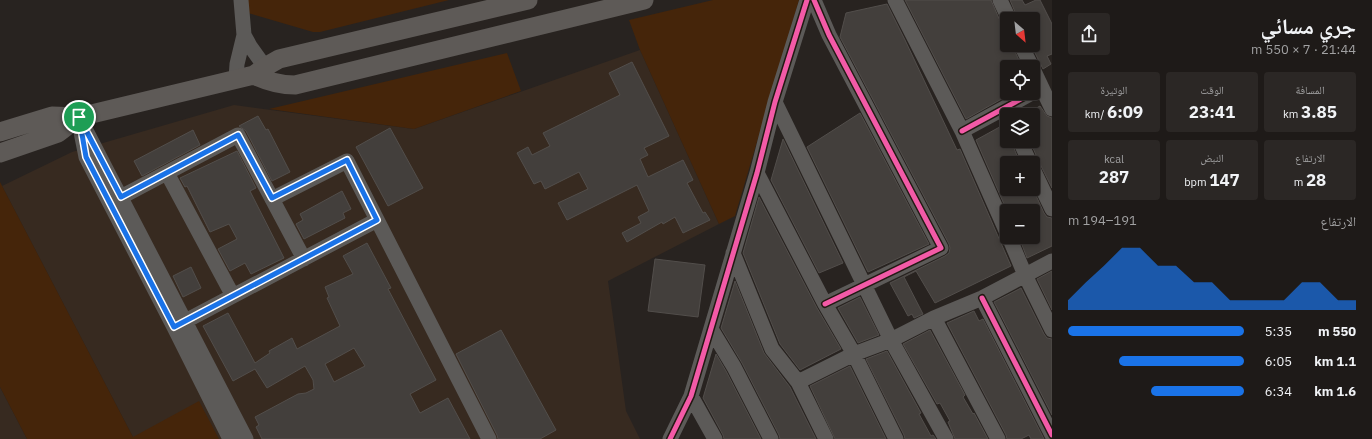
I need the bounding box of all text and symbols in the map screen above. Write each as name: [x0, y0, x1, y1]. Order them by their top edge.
text: جري مسائي: [1261, 11, 1356, 40]
north arrow: [1000, 12, 1040, 52]
map controls: [1000, 12, 1040, 244]
button: share: [1068, 13, 1110, 55]
text: 21:44 · 7 × 550 m: [1251, 41, 1356, 58]
button: locate: [1000, 60, 1040, 100]
text: الوتيرة: [1101, 83, 1127, 97]
text: الوقت: [1200, 83, 1224, 97]
text: المسافة: [1295, 83, 1325, 97]
pin: [62, 100, 96, 134]
text: 6:09: [1107, 101, 1143, 123]
text: 23:41: [1189, 101, 1235, 123]
text: 3.85: [1301, 101, 1337, 123]
icon: arrive: [68, 106, 90, 128]
text: /km: [1085, 107, 1107, 121]
text: km: [1283, 107, 1301, 121]
button: layers: [1000, 108, 1040, 148]
text: النبض: [1200, 151, 1224, 165]
text: الارتفاع: [1295, 151, 1325, 165]
text: kcal: [1104, 152, 1124, 166]
button: +: [1000, 156, 1040, 196]
text: 287: [1099, 166, 1129, 188]
text: 147: [1209, 169, 1240, 191]
text: 28: [1306, 169, 1326, 191]
text: bpm: [1184, 175, 1209, 189]
text: m: [1294, 175, 1306, 189]
button: −: [1000, 204, 1040, 244]
text: 191–194 m: [1068, 212, 1137, 229]
text: الارتفاع: [1321, 213, 1356, 230]
text: 5:35: [1265, 323, 1292, 340]
text: 550 m: [1318, 323, 1356, 340]
text: 6:05: [1265, 353, 1292, 370]
text: 1.1 km: [1314, 353, 1356, 370]
text: 6:34: [1265, 383, 1292, 400]
text: 1.6 km: [1314, 383, 1356, 400]

